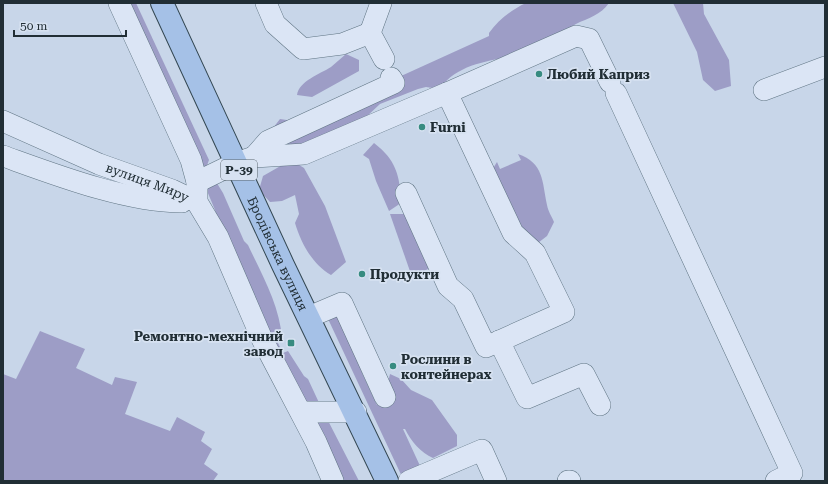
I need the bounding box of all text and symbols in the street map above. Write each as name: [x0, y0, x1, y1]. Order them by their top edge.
scale bar: [14, 12, 126, 38]
text: 50 m: [20, 19, 47, 33]
place label: Любий Каприз: [547, 67, 650, 82]
marker: Любий Каприз: [534, 69, 544, 79]
place label: Furni: [430, 120, 466, 135]
marker: Furni: [417, 122, 427, 132]
street label: вулиця Миру: [104, 160, 192, 205]
road number: Р-39: [221, 160, 257, 180]
street label: Бродівська вулиця: [244, 194, 311, 313]
place label: Продукти: [370, 267, 439, 282]
marker: Продукти: [357, 269, 367, 279]
place label: Ремонтно-мехнічний завод: [134, 329, 284, 359]
marker: Ремонтно-мехнічний завод: [286, 338, 296, 348]
place label: Рослини в контейнерах: [401, 352, 492, 382]
marker: Рослини в контейнерах: [388, 361, 398, 371]

